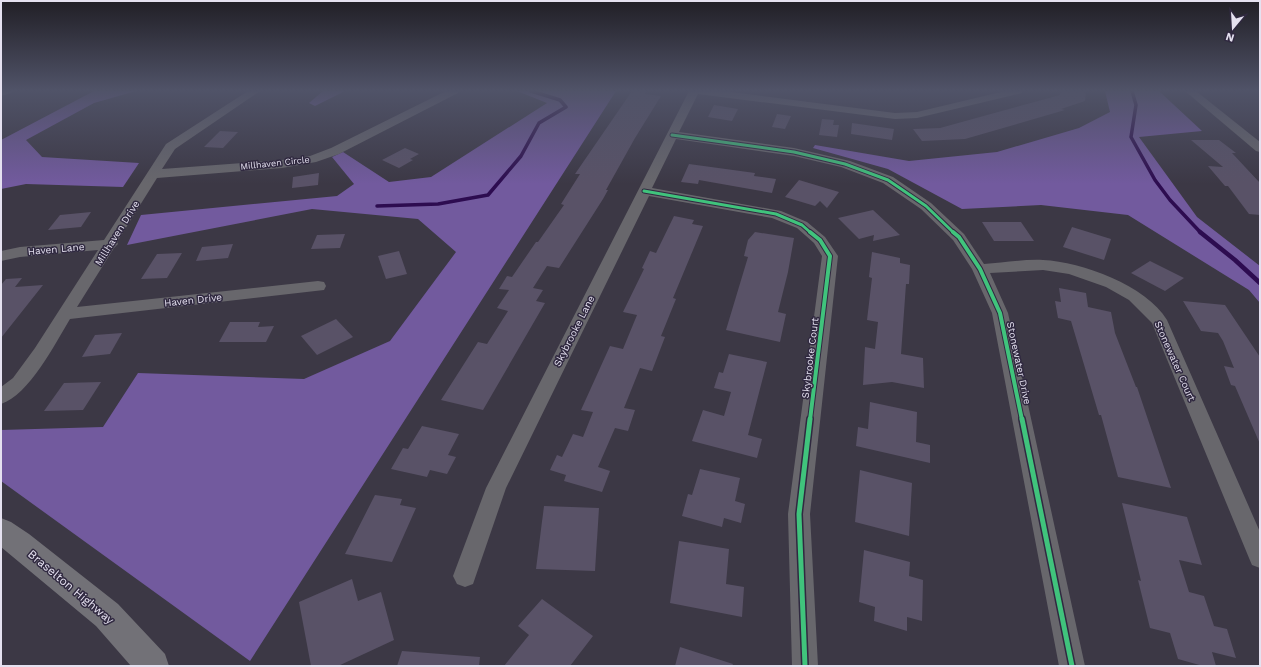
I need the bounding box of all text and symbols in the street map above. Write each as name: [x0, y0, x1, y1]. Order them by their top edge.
north arrow: [1213, 8, 1253, 48]
text: N: [1224, 30, 1236, 44]
street label: Millhaven Circle: [240, 154, 310, 172]
street label: Millhaven Drive: [93, 198, 142, 267]
street label: Haven Lane: [27, 241, 85, 257]
street label: Haven Drive: [163, 291, 223, 309]
street label: Skybrooke Lane: [551, 294, 597, 368]
street label: Skybrooke Court: [800, 316, 820, 399]
street label: Stonewater Court: [1152, 319, 1198, 403]
street label: Stonewater Drive: [1005, 321, 1033, 406]
street label: Braselton Highway: [25, 547, 117, 628]

